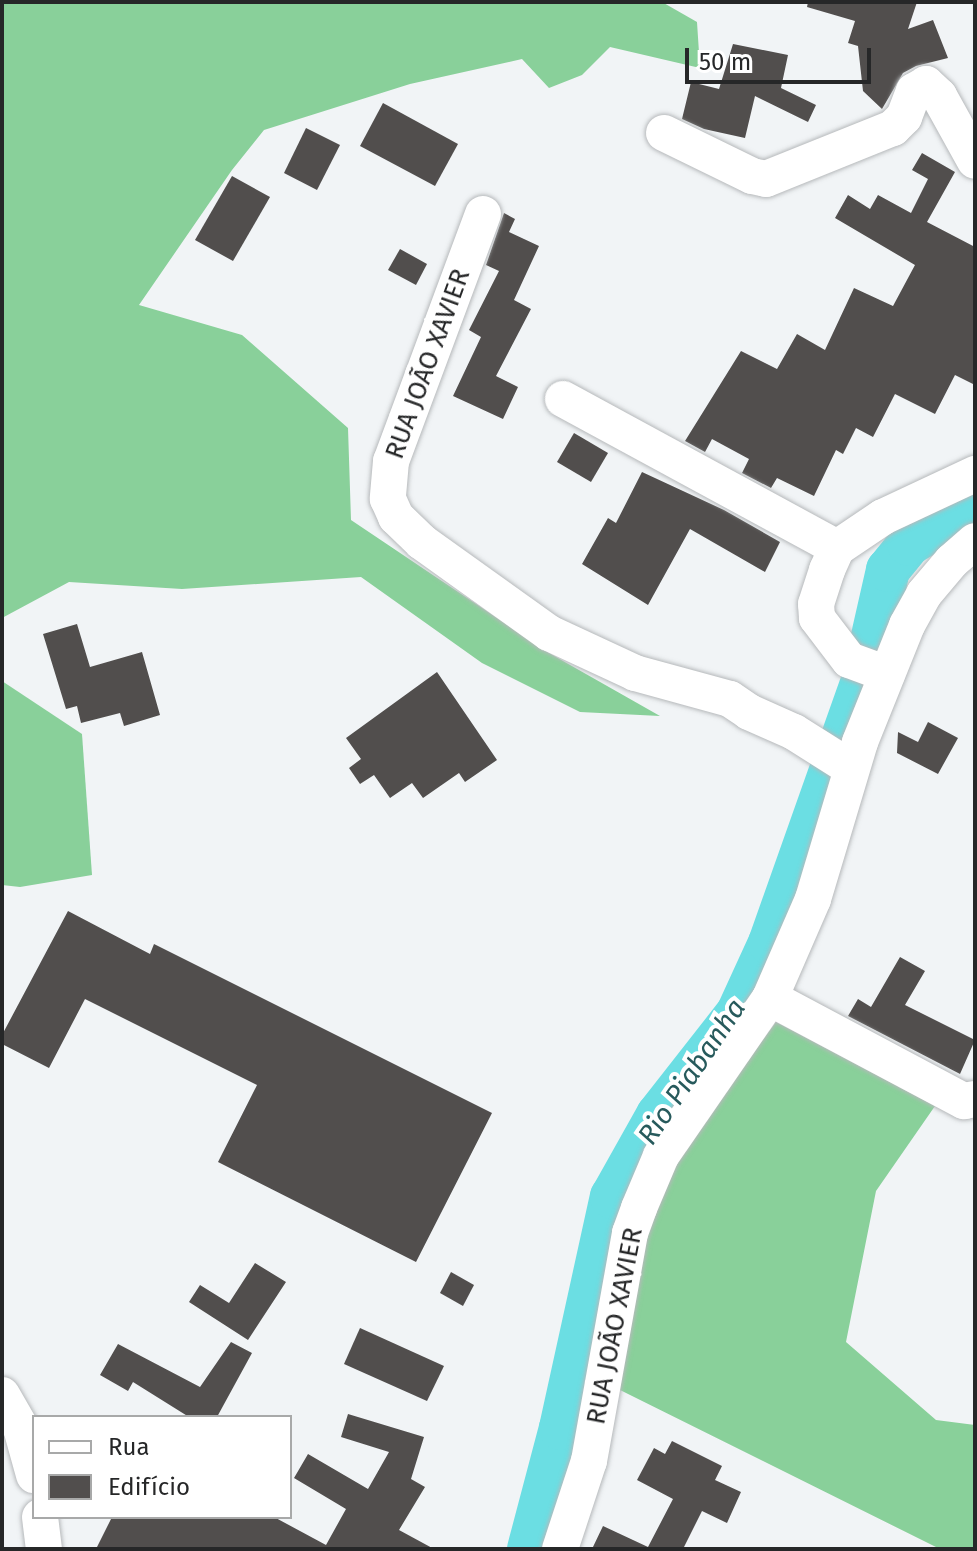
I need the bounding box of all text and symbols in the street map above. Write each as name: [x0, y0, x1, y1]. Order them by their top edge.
scale bar: [689, 32, 875, 82]
text: 50 m: [699, 48, 751, 76]
street label: RUA JOÃO XAVIER: [379, 265, 477, 463]
water label: Rio Piabanha: [631, 993, 753, 1151]
street label: RUA JOÃO XAVIER: [581, 1225, 649, 1427]
legend: [32, 1415, 292, 1519]
text: Rua: [108, 1433, 150, 1461]
text: Edifício: [108, 1473, 190, 1501]

